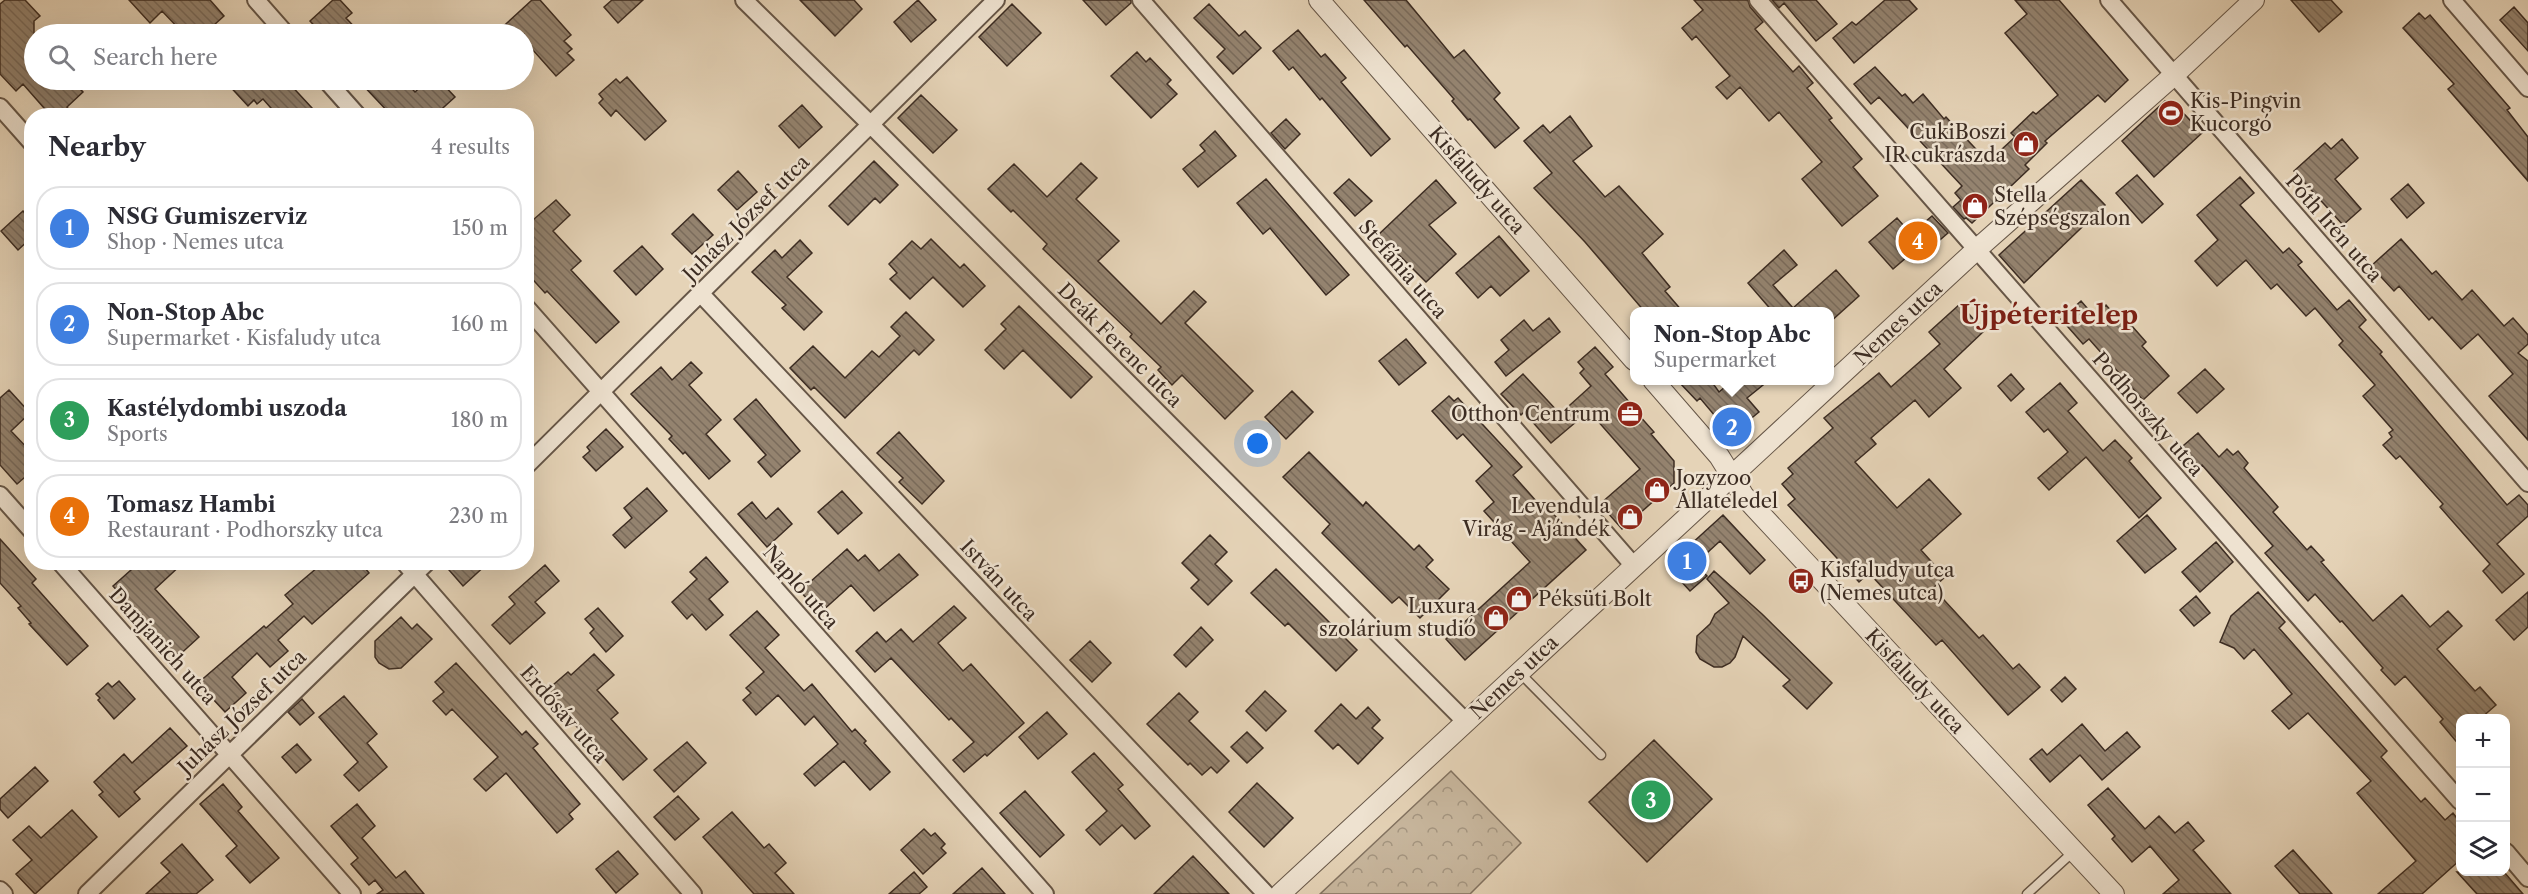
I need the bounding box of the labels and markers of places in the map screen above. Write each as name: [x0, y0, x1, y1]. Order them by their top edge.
place label: Kis-Pingvin Kucorgó: [2190, 89, 2302, 136]
sports icon: Kis-Pingvin Kucorgó: [2156, 98, 2186, 128]
place label: CukiBoszi IR cukrászda: [1884, 120, 2006, 167]
shop icon: CukiBoszi IR cukrászda: [2011, 129, 2041, 159]
place label: Stella Szépségszalon: [1994, 183, 2131, 230]
shop icon: Stella Szépségszalon: [1960, 191, 1990, 221]
pin: 4: [1898, 218, 1938, 264]
office icon: Otthon Centrum: [1615, 399, 1645, 429]
place label: Otthon Centrum: [1451, 402, 1610, 426]
pin: 2: [1712, 404, 1752, 450]
place label: Jozyzoo Állateledel: [1673, 466, 1778, 513]
shop icon: Jozyzoo Állateledel: [1642, 475, 1672, 505]
place label: Levendula Virág - Ajándék: [1462, 494, 1611, 541]
shop icon: Levendula Virág - Ajándék: [1615, 502, 1645, 532]
pin: 1: [1668, 538, 1706, 584]
place label: Kisfaludy utca (Nemes utca): [1820, 558, 1955, 605]
bus stop icon: Kisfaludy utca (Nemes utca): [1786, 566, 1816, 596]
shop icon: Péksüti Bolt: [1504, 584, 1534, 614]
place label: Péksüti Bolt: [1538, 587, 1652, 611]
place label: Luxura szolárium studió: [1319, 594, 1476, 641]
shop icon: Luxura szolárium studió: [1481, 603, 1511, 633]
pin: 3: [1632, 778, 1670, 822]

